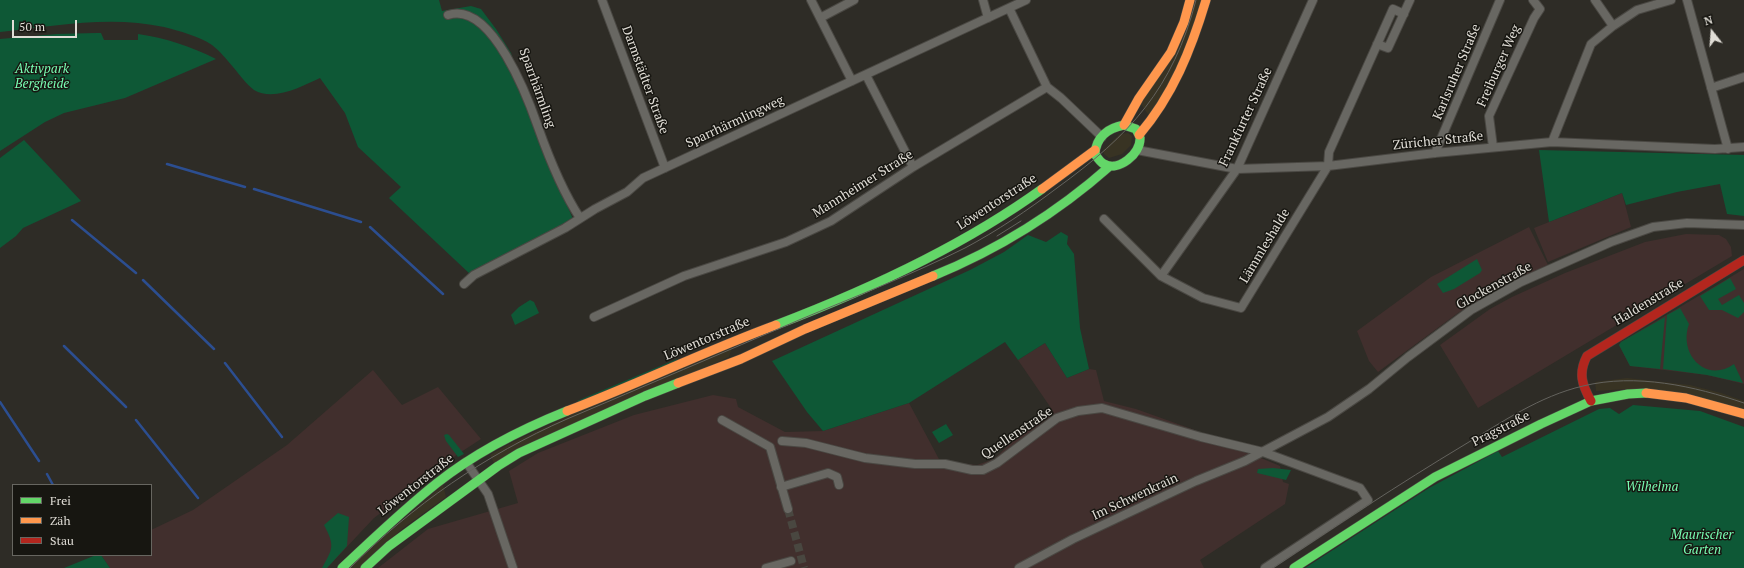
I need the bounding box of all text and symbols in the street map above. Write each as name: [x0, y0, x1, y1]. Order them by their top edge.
scale bar: [14, 12, 79, 38]
north arrow: [1692, 12, 1732, 52]
text: N: [1702, 13, 1715, 28]
text: 50 m: [19, 19, 45, 34]
street label: Karlsruher Straße: [1430, 22, 1484, 122]
street label: Freiburger Weg: [1474, 23, 1524, 109]
street label: Darmstädter Straße: [618, 24, 672, 136]
street label: Sparrhärmling: [515, 46, 559, 130]
park label: Aktivpark Bergheide: [15, 61, 69, 92]
street label: Frankfurter Straße: [1216, 65, 1276, 169]
street label: Sparrhärmlingweg: [684, 92, 786, 152]
street label: Züricher Straße: [1392, 128, 1484, 154]
street label: Mannheimer Straße: [810, 147, 916, 221]
street label: Löwentorstraße: [954, 171, 1040, 233]
street label: Lämmleshalde: [1237, 206, 1293, 286]
street label: Glockenstraße: [1454, 259, 1534, 313]
street label: Haldenstraße: [1611, 275, 1687, 329]
street label: Löwentorstraße: [662, 314, 752, 364]
street label: Quellenstraße: [978, 403, 1056, 463]
street label: Pragstraße: [1469, 408, 1533, 450]
street label: Löwentorstraße: [375, 451, 457, 519]
street label: Im Schwenkrain: [1090, 470, 1180, 524]
park label: Wilhelma: [1625, 479, 1679, 495]
legend: [12, 484, 152, 556]
text: Frei: [50, 493, 71, 508]
text: Zäh: [50, 513, 70, 528]
park label: Maurischer Garten: [1671, 527, 1733, 558]
text: Stau: [50, 533, 74, 548]

